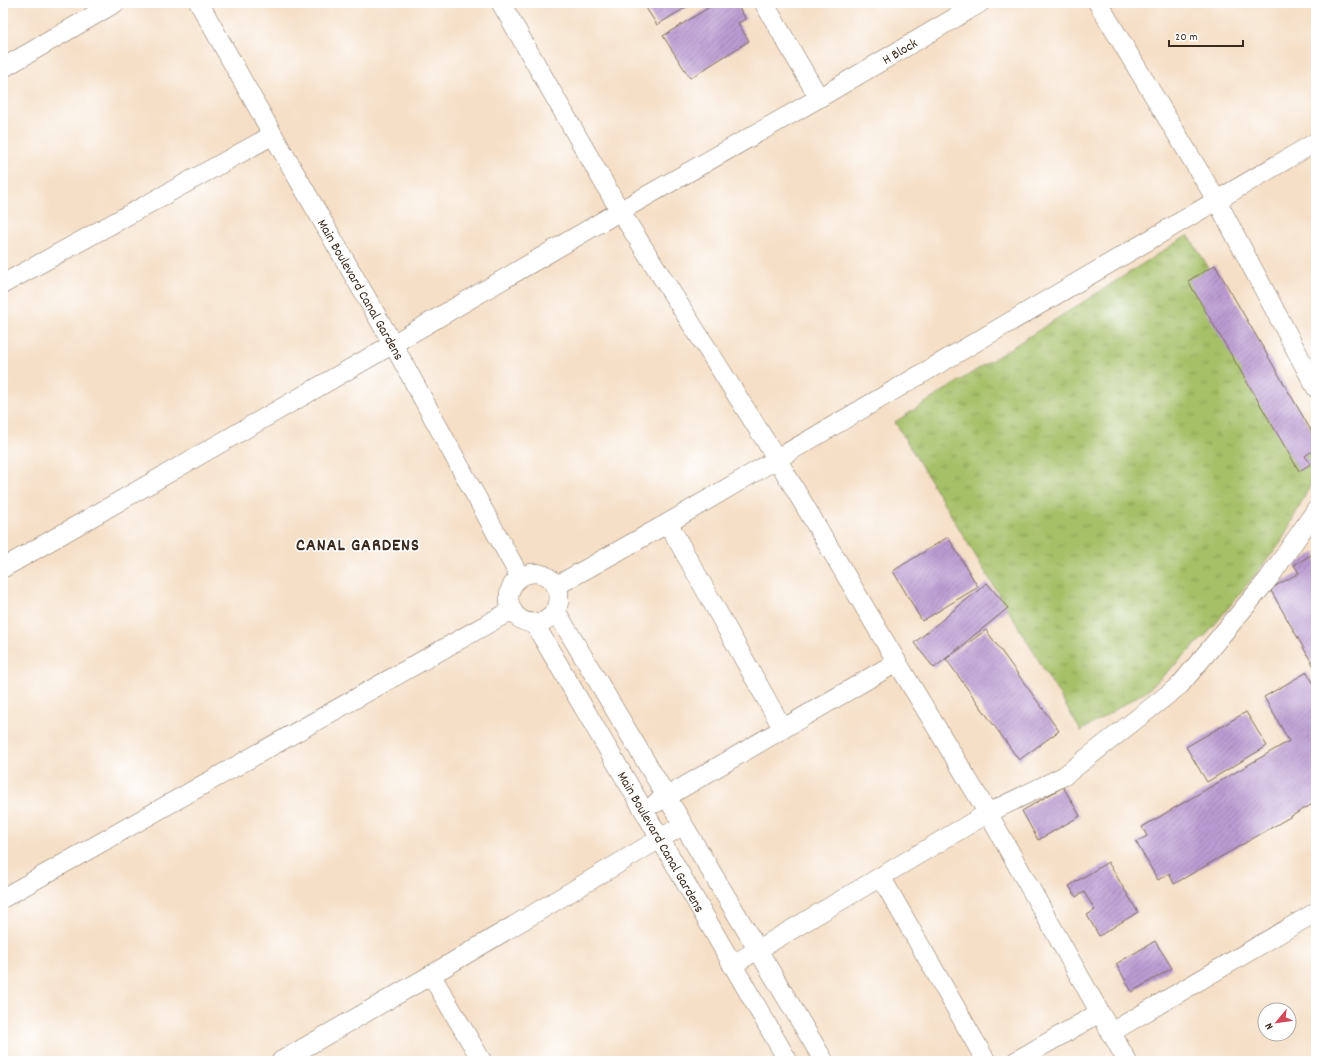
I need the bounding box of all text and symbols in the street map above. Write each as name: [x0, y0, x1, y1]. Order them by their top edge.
scale bar: [1169, 22, 1243, 48]
text: 20 m: [1175, 29, 1198, 46]
street label: H Block: [879, 34, 922, 71]
street label: Main Boulevard Canal Gardens: [311, 216, 408, 364]
district label: CANAL GARDENS: [296, 534, 420, 559]
street label: Main Boulevard Canal Gardens: [611, 768, 709, 917]
north arrow: [1257, 1002, 1297, 1042]
text: N: [1261, 1019, 1278, 1032]

